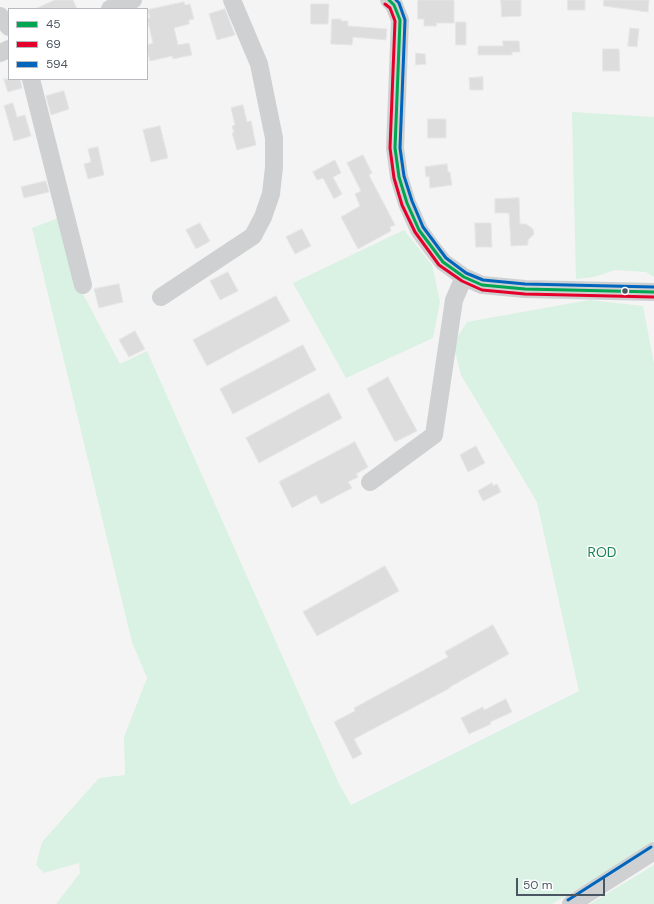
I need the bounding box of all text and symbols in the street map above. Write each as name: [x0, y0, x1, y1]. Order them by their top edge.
legend: [8, 8, 148, 80]
text: 45: [46, 16, 61, 32]
text: 69: [46, 36, 61, 52]
text: 594: [46, 56, 68, 72]
unlabelled marker: [620, 286, 630, 296]
park label: ROD: [588, 545, 616, 561]
scale bar: [518, 870, 607, 896]
text: 50 m: [523, 877, 552, 893]

